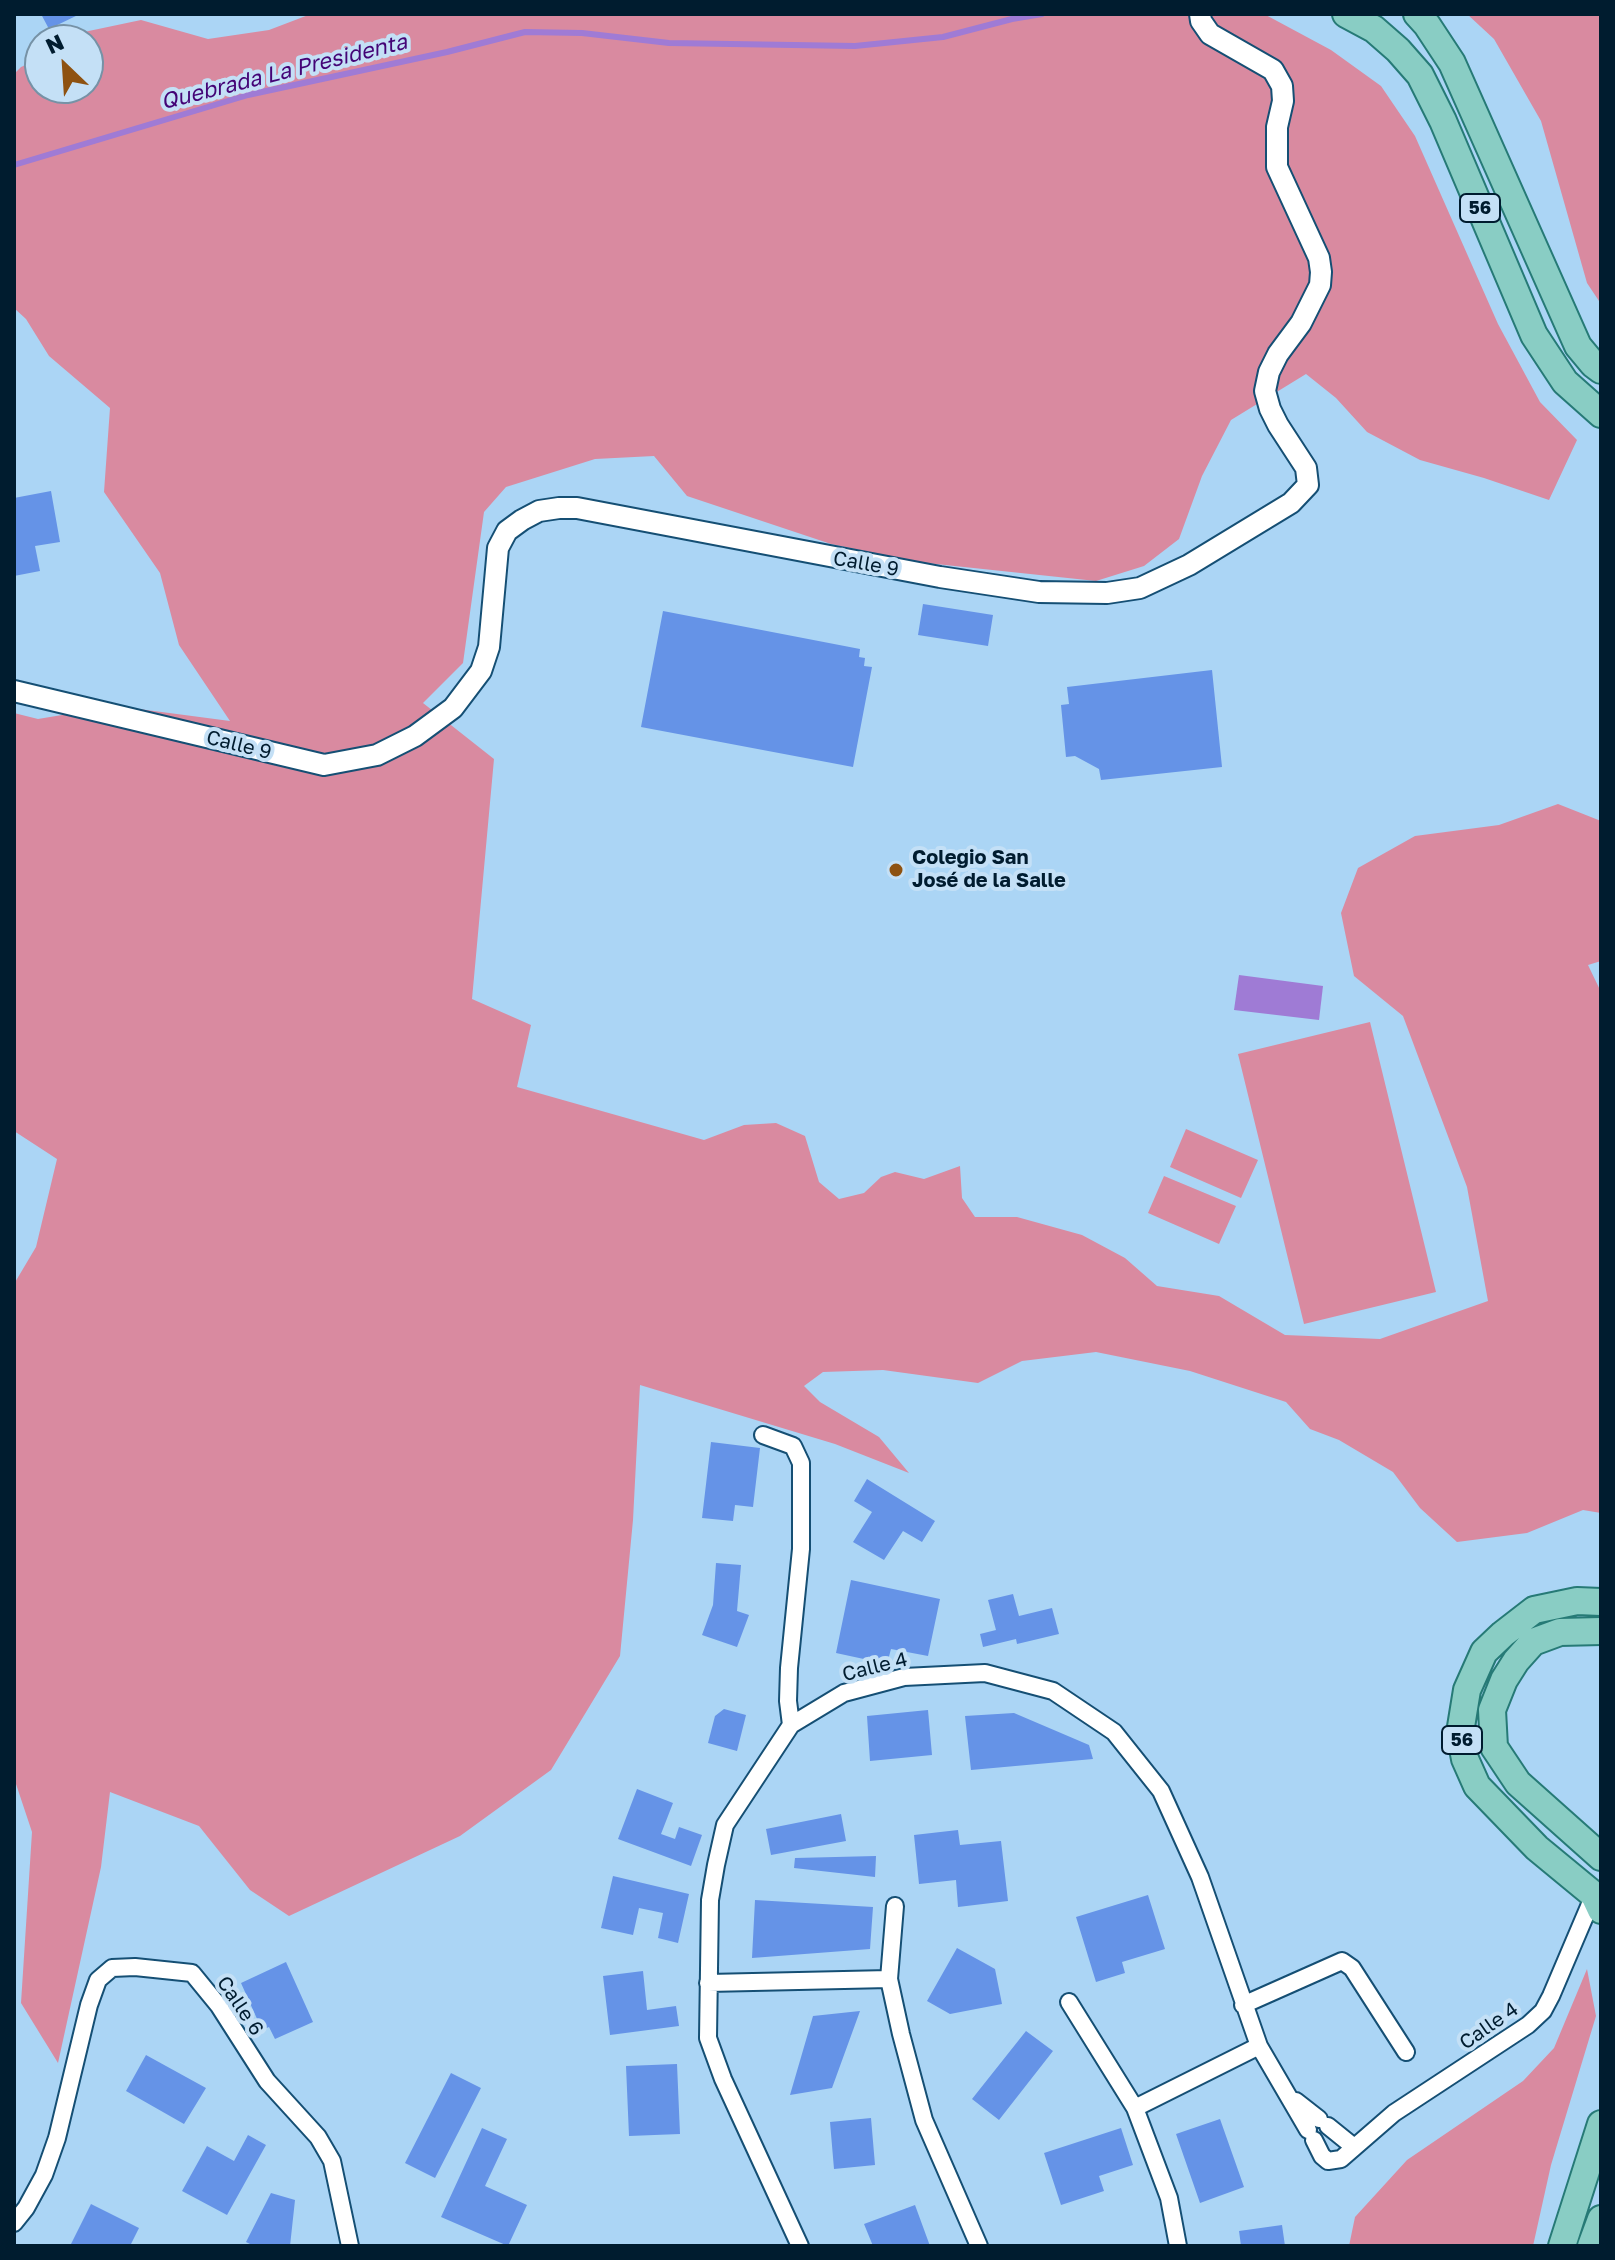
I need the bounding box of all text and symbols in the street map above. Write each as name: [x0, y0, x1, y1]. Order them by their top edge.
north arrow: [24, 24, 104, 104]
text: N: [41, 28, 68, 59]
water label: Quebrada La Presidenta: [158, 29, 410, 115]
road number: 56: [1460, 194, 1500, 222]
street label: Calle 9: [831, 546, 901, 582]
street label: Calle 9: [204, 725, 274, 765]
place label: Colegio San José de la Salle: [912, 846, 1066, 893]
marker: Colegio San José de la Salle: [887, 861, 905, 879]
street label: Calle 4: [840, 1647, 910, 1687]
road number: 56: [1442, 1726, 1482, 1754]
street label: Calle 6: [212, 1972, 268, 2040]
street label: Calle 4: [1455, 1997, 1523, 2055]

